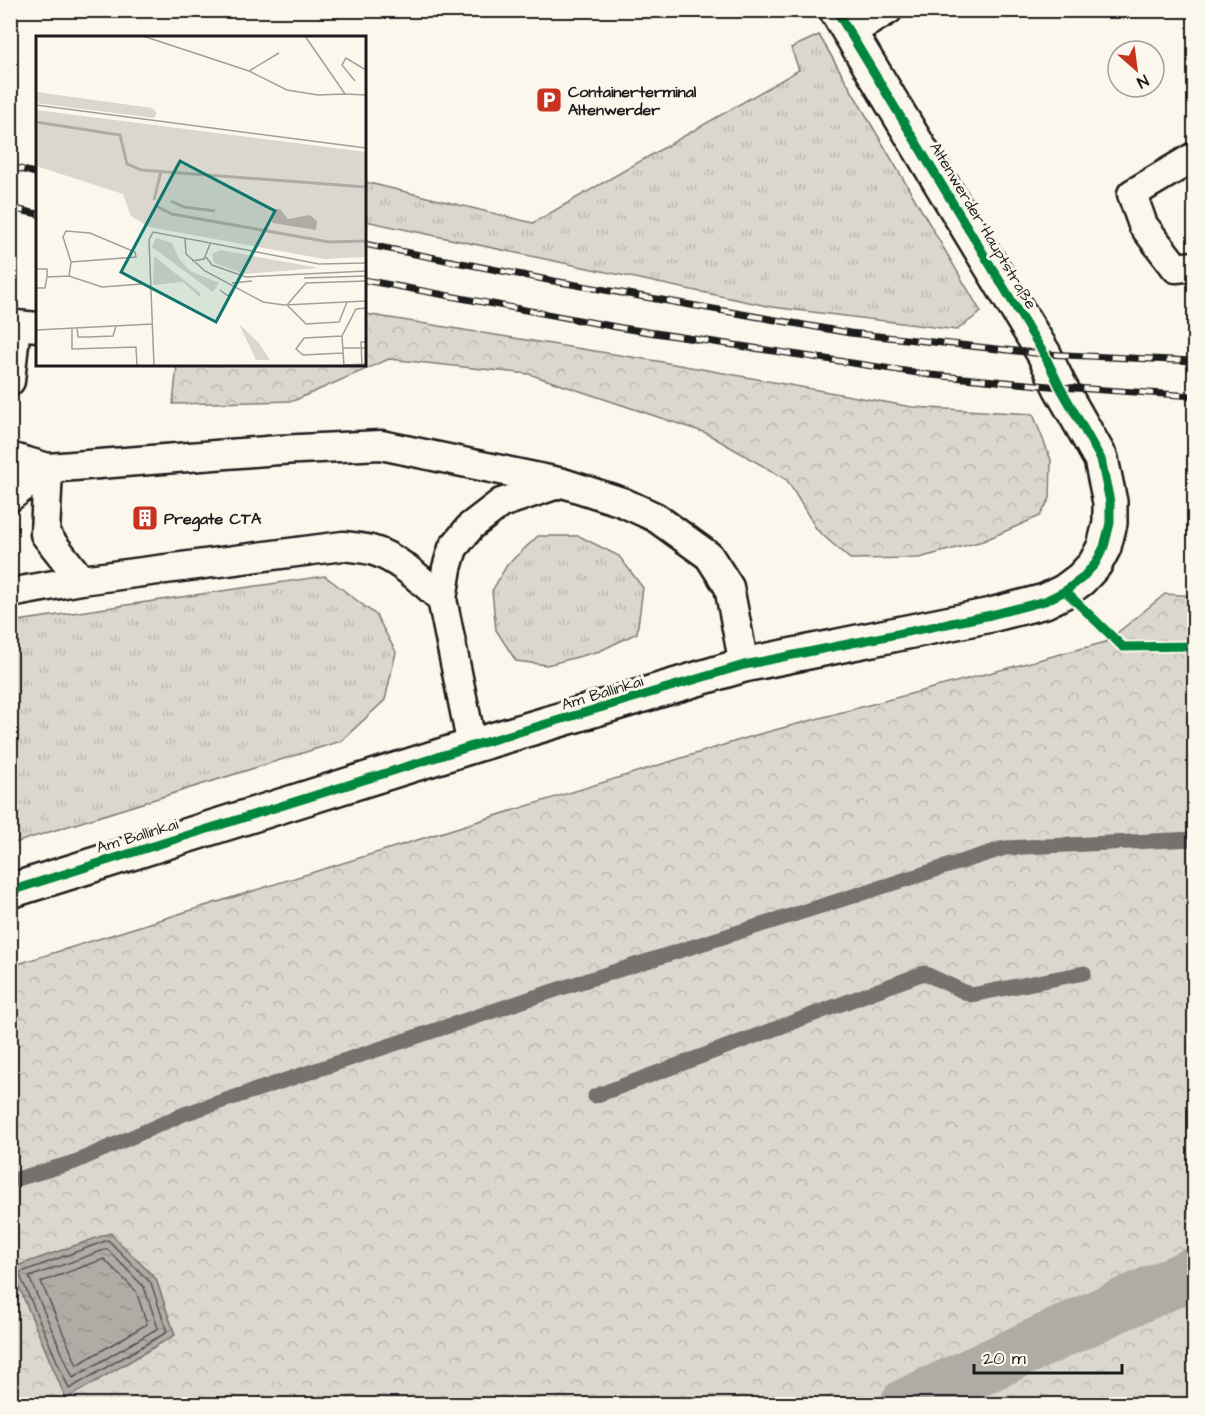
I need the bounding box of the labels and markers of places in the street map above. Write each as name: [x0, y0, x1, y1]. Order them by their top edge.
place label: Containerterminal Altenwerder: [568, 81, 697, 121]
parking icon: Containerterminal Altenwerder: [534, 85, 564, 115]
building icon: Pregate CTA: [130, 503, 160, 533]
place label: Pregate CTA: [164, 508, 262, 532]

